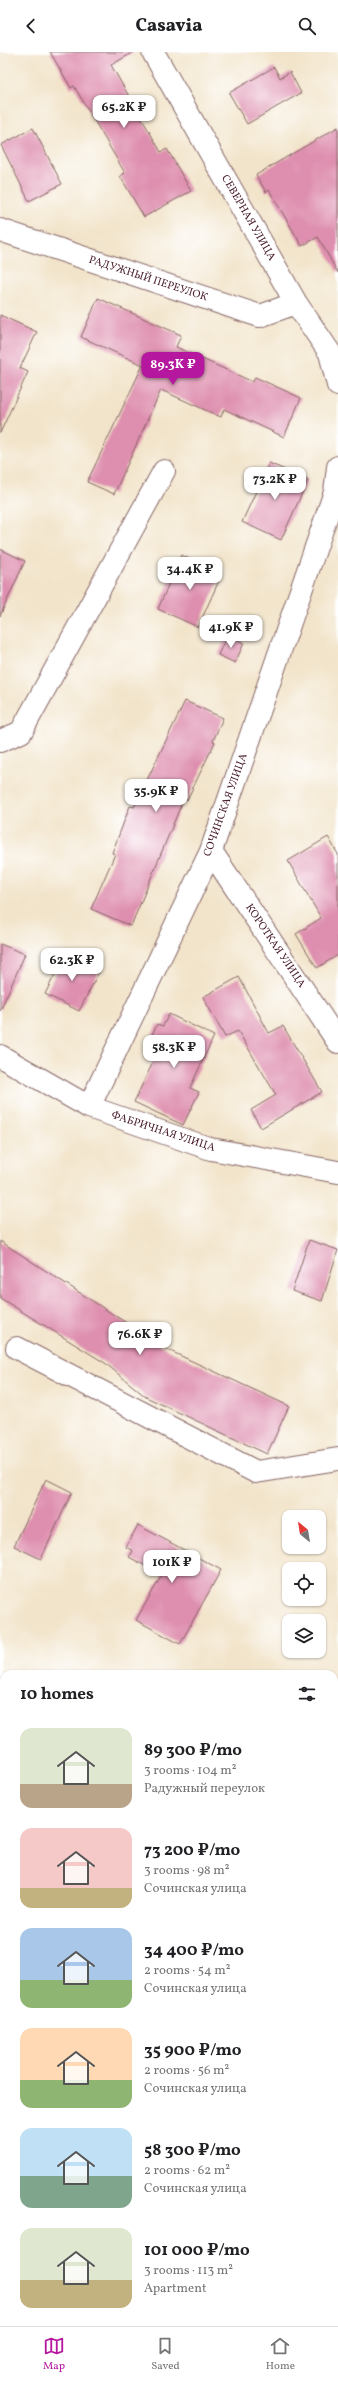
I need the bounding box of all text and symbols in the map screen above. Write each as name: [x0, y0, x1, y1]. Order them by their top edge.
text: Casavia: [135, 14, 203, 39]
icon: back: [20, 15, 42, 37]
icon: search: [296, 15, 318, 37]
pin: 65.2K ₽: [87, 95, 161, 129]
text: 65.2K ₽: [102, 99, 146, 117]
street label: СЕВЕРНАЯ УЛИЦА: [217, 172, 279, 264]
street label: РАДУЖНЫЙ ПЕРЕУЛОК: [87, 253, 210, 305]
pin: 89.3K ₽: [136, 352, 210, 386]
text: 89.3K ₽: [150, 356, 196, 374]
pin: 73.2K ₽: [238, 467, 312, 501]
text: 73.2K ₽: [253, 471, 297, 489]
pin: 34.4K ₽: [153, 557, 227, 591]
text: 34.4K ₽: [166, 561, 214, 579]
pin: 41.9K ₽: [194, 615, 268, 649]
text: 41.9K ₽: [209, 619, 253, 637]
street label: СОЧИНСКАЯ УЛИЦА: [200, 751, 252, 859]
pin: 35.9K ₽: [119, 779, 193, 813]
text: 35.9K ₽: [134, 783, 178, 801]
street label: КОРОТКАЯ УЛИЦА: [241, 901, 309, 991]
pin: 62.3K ₽: [35, 948, 109, 982]
text: 62.3K ₽: [50, 952, 94, 970]
pin: 58.3K ₽: [137, 1035, 211, 1069]
text: 58.3K ₽: [152, 1039, 196, 1057]
street label: ФАБРИЧНАЯ УЛИЦА: [109, 1108, 217, 1156]
pin: 76.6K ₽: [103, 1322, 177, 1356]
text: 76.6K ₽: [118, 1326, 162, 1344]
north arrow: [282, 1510, 326, 1554]
map controls: [282, 1510, 326, 1658]
pin: 101K ₽: [139, 1550, 205, 1584]
text: 101K ₽: [152, 1554, 192, 1572]
button: locate: [282, 1562, 326, 1606]
button: layers: [282, 1614, 326, 1658]
text: 10 homes: [20, 1683, 94, 1706]
icon: filters: [296, 1683, 318, 1705]
text: 89 300 ₽/mo: [144, 1739, 242, 1762]
icon: home: [52, 1744, 100, 1792]
text: 3 rooms · 104 m²: [144, 1762, 237, 1780]
text: Радужный переулок: [144, 1780, 265, 1798]
text: 73 200 ₽/mo: [144, 1839, 240, 1862]
icon: home: [52, 1844, 100, 1892]
text: 3 rooms · 98 m²: [144, 1862, 230, 1880]
text: Сочинская улица: [144, 1880, 247, 1898]
text: 34 400 ₽/mo: [144, 1939, 244, 1962]
icon: home: [52, 1944, 100, 1992]
text: 2 rooms · 54 m²: [144, 1962, 231, 1980]
text: Сочинская улица: [144, 1980, 247, 1998]
text: 35 900 ₽/mo: [144, 2039, 241, 2062]
icon: home: [52, 2044, 100, 2092]
text: 2 rooms · 56 m²: [144, 2062, 229, 2080]
text: Сочинская улица: [144, 2080, 247, 2098]
text: 58 300 ₽/mo: [144, 2139, 241, 2162]
icon: home: [52, 2144, 100, 2192]
text: 2 rooms · 62 m²: [144, 2162, 230, 2180]
text: Сочинская улица: [144, 2180, 247, 2198]
text: 101 000 ₽/mo: [144, 2239, 250, 2262]
icon: home: [52, 2244, 100, 2292]
text: 3 rooms · 113 m²: [144, 2262, 233, 2280]
text: Apartment: [144, 2280, 207, 2298]
tab: Map: [43, 2335, 65, 2374]
tab: Saved: [151, 2335, 180, 2374]
tab: Home: [266, 2335, 295, 2374]

